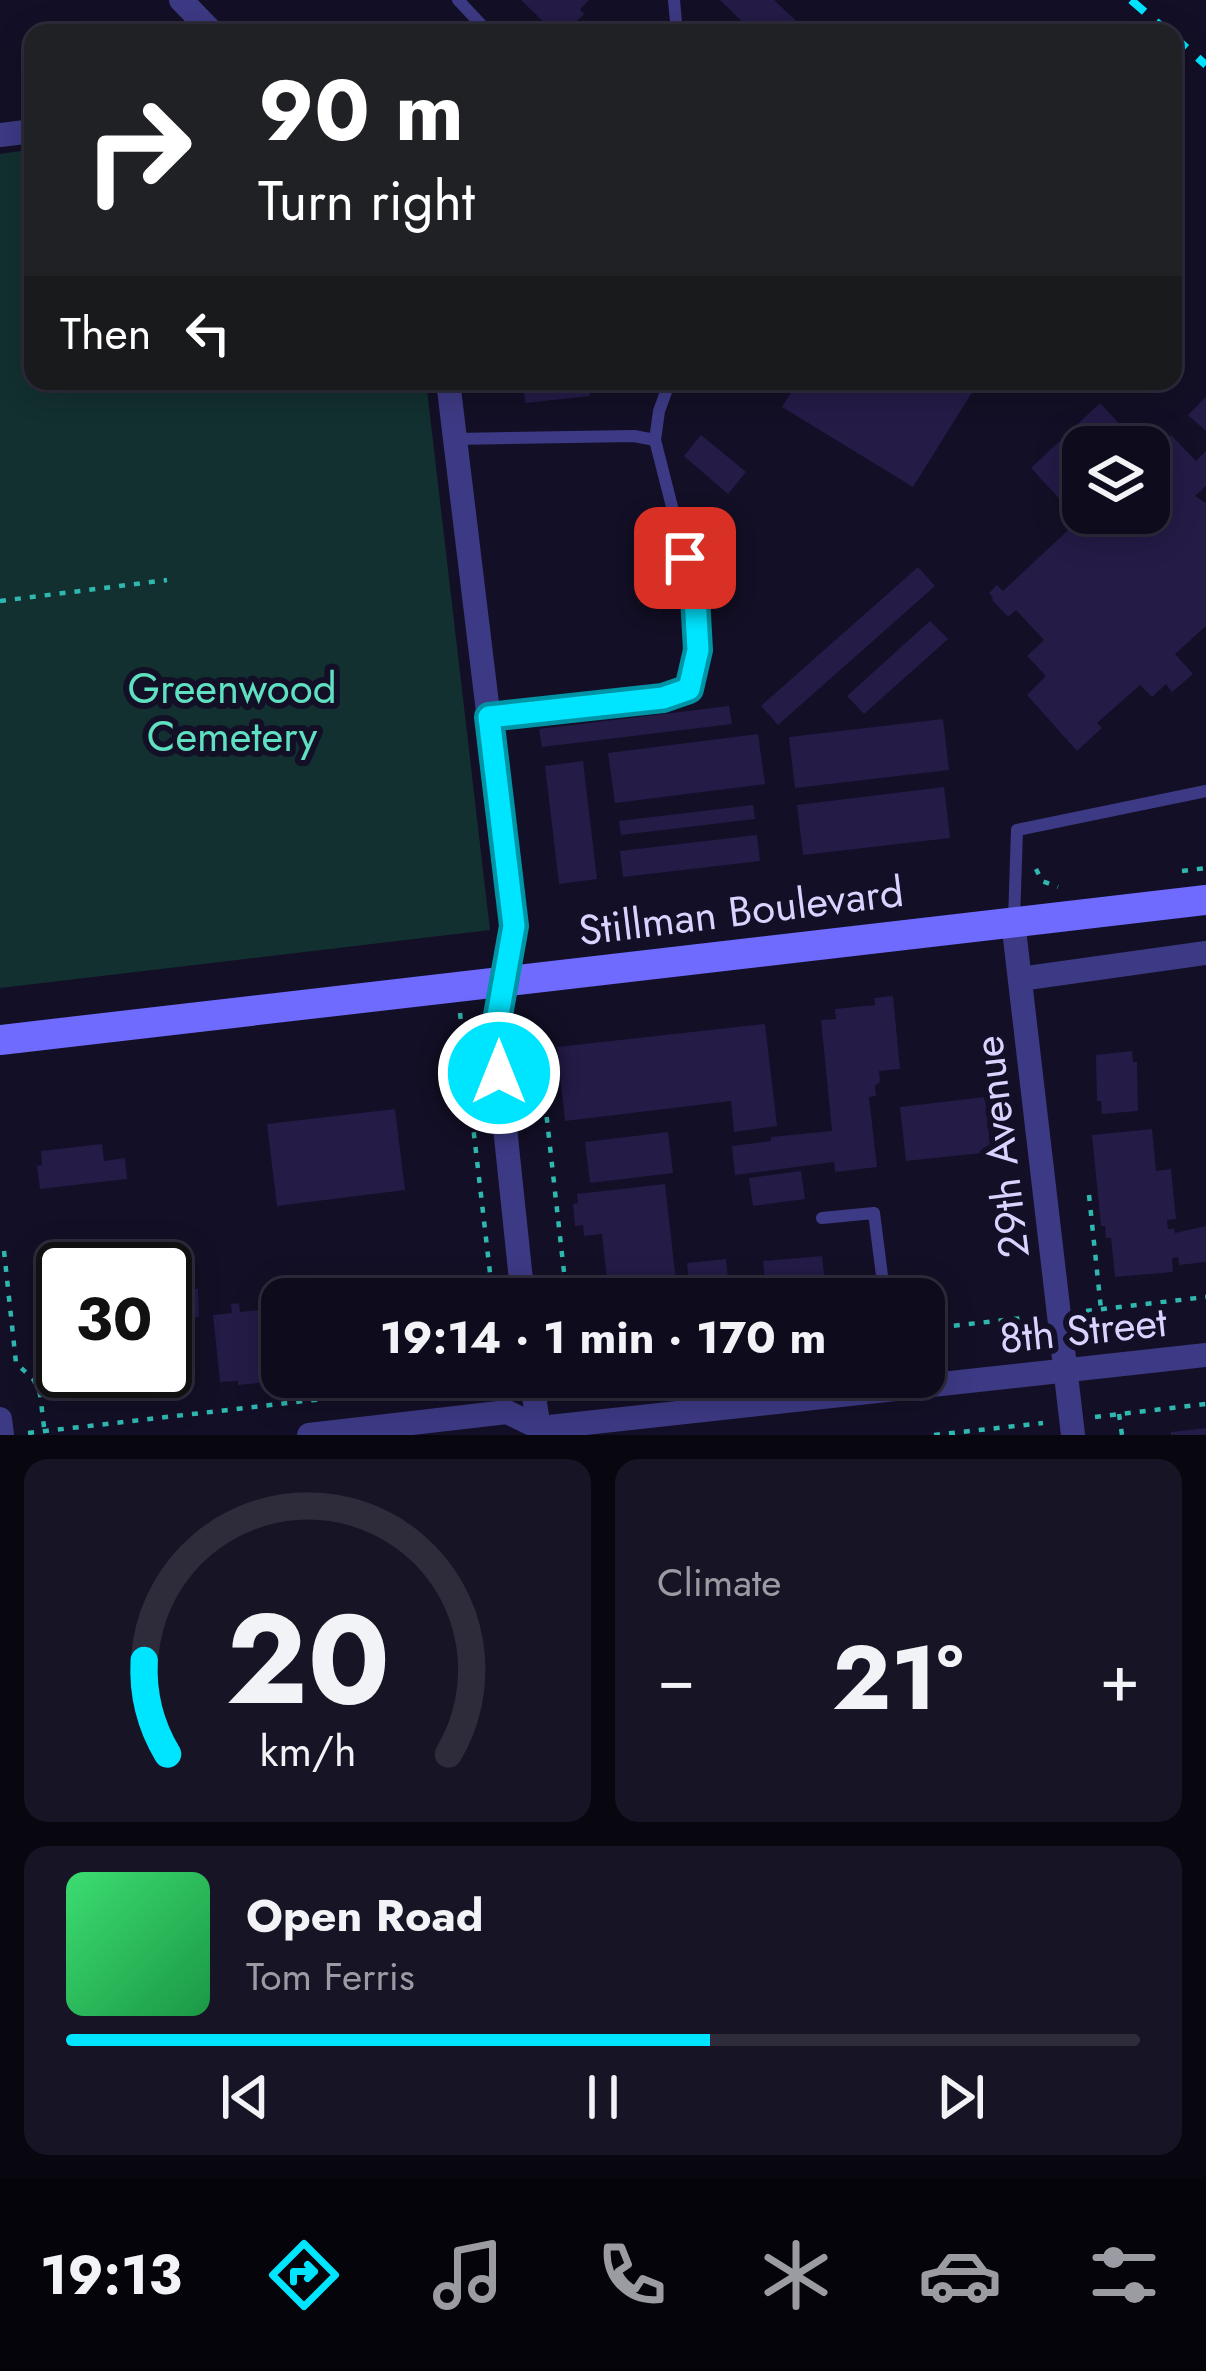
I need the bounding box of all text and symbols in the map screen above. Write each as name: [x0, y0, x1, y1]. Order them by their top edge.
text: 90 m: [258, 50, 464, 172]
icon: right: [60, 72, 216, 228]
text: Turn right: [258, 162, 475, 240]
icon: left: [175, 300, 241, 366]
text: Then: [60, 301, 151, 366]
map controls: [1062, 426, 1170, 534]
button: layers: [1062, 426, 1170, 534]
pin: [634, 507, 736, 609]
icon: arrive: [652, 525, 718, 591]
park label: Greenwood Cemetery: [127, 658, 337, 767]
street label: Stillman Boulevard: [575, 861, 907, 961]
position arrow: [436, 1010, 562, 1136]
street label: 29th Avenue: [957, 1032, 1045, 1262]
speed limit sign: 30: [36, 1242, 192, 1398]
street label: 8th Street: [996, 1291, 1170, 1369]
text: 19:14 · 1 min · 170 m: [380, 1305, 826, 1370]
text: Climate: [657, 1554, 781, 1611]
text: 20: [225, 1569, 390, 1750]
text: 21°: [832, 1613, 963, 1743]
text: −: [657, 1630, 696, 1726]
text: +: [1099, 1630, 1140, 1726]
text: km/h: [259, 1719, 356, 1781]
text: Open Road: [246, 1883, 484, 1948]
text: Tom Ferris: [246, 1948, 415, 2005]
icon: previous: [212, 2064, 278, 2130]
icon: pause: [570, 2064, 636, 2130]
icon: next: [928, 2064, 994, 2130]
icon: directions: [262, 2233, 346, 2317]
icon: music: [426, 2233, 510, 2317]
icon: phone: [590, 2233, 674, 2317]
icon: climate: [754, 2233, 838, 2317]
icon: car: [918, 2233, 1002, 2317]
icon: filters: [1082, 2233, 1166, 2317]
text: 19:13: [40, 2236, 182, 2314]

